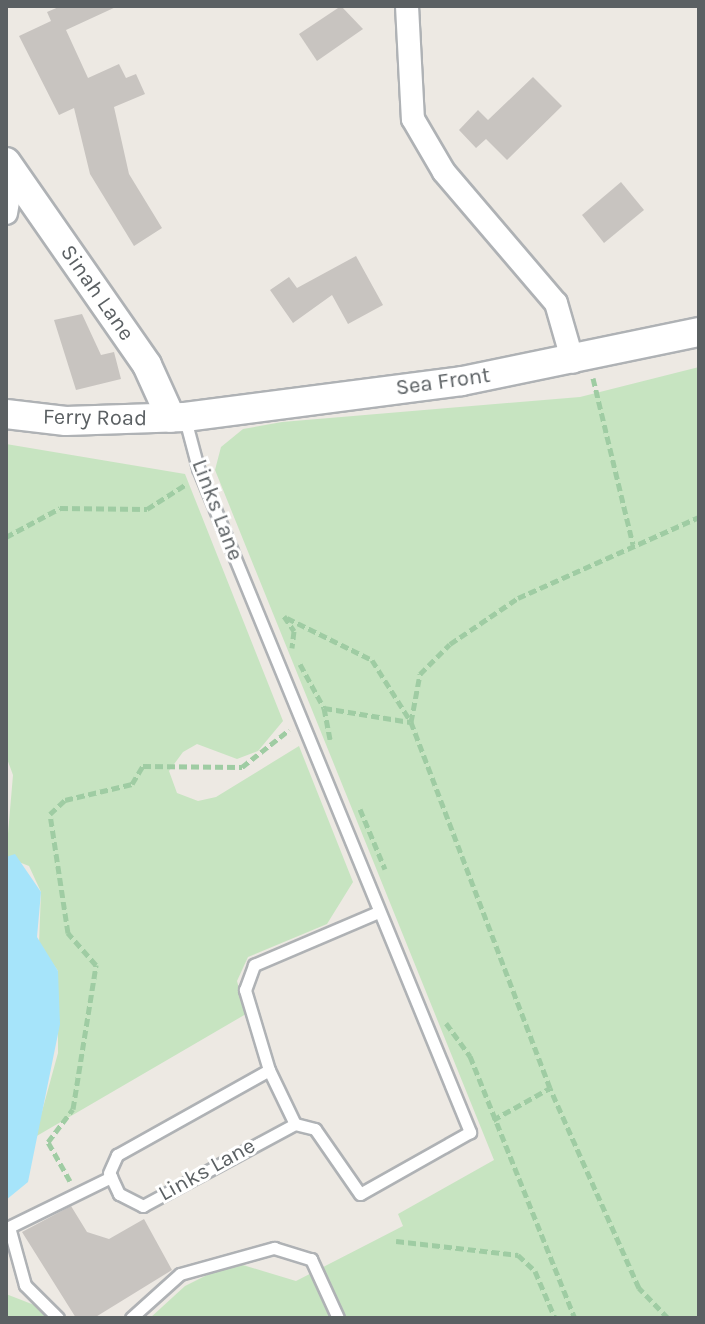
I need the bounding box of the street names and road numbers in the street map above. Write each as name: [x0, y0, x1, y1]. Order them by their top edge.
street label: Sinah Lane: [54, 240, 140, 346]
street label: Sea Front: [394, 362, 492, 402]
street label: Ferry Road: [43, 404, 147, 432]
street label: Links Lane: [186, 456, 248, 564]
street label: Links Lane: [154, 1133, 260, 1207]

